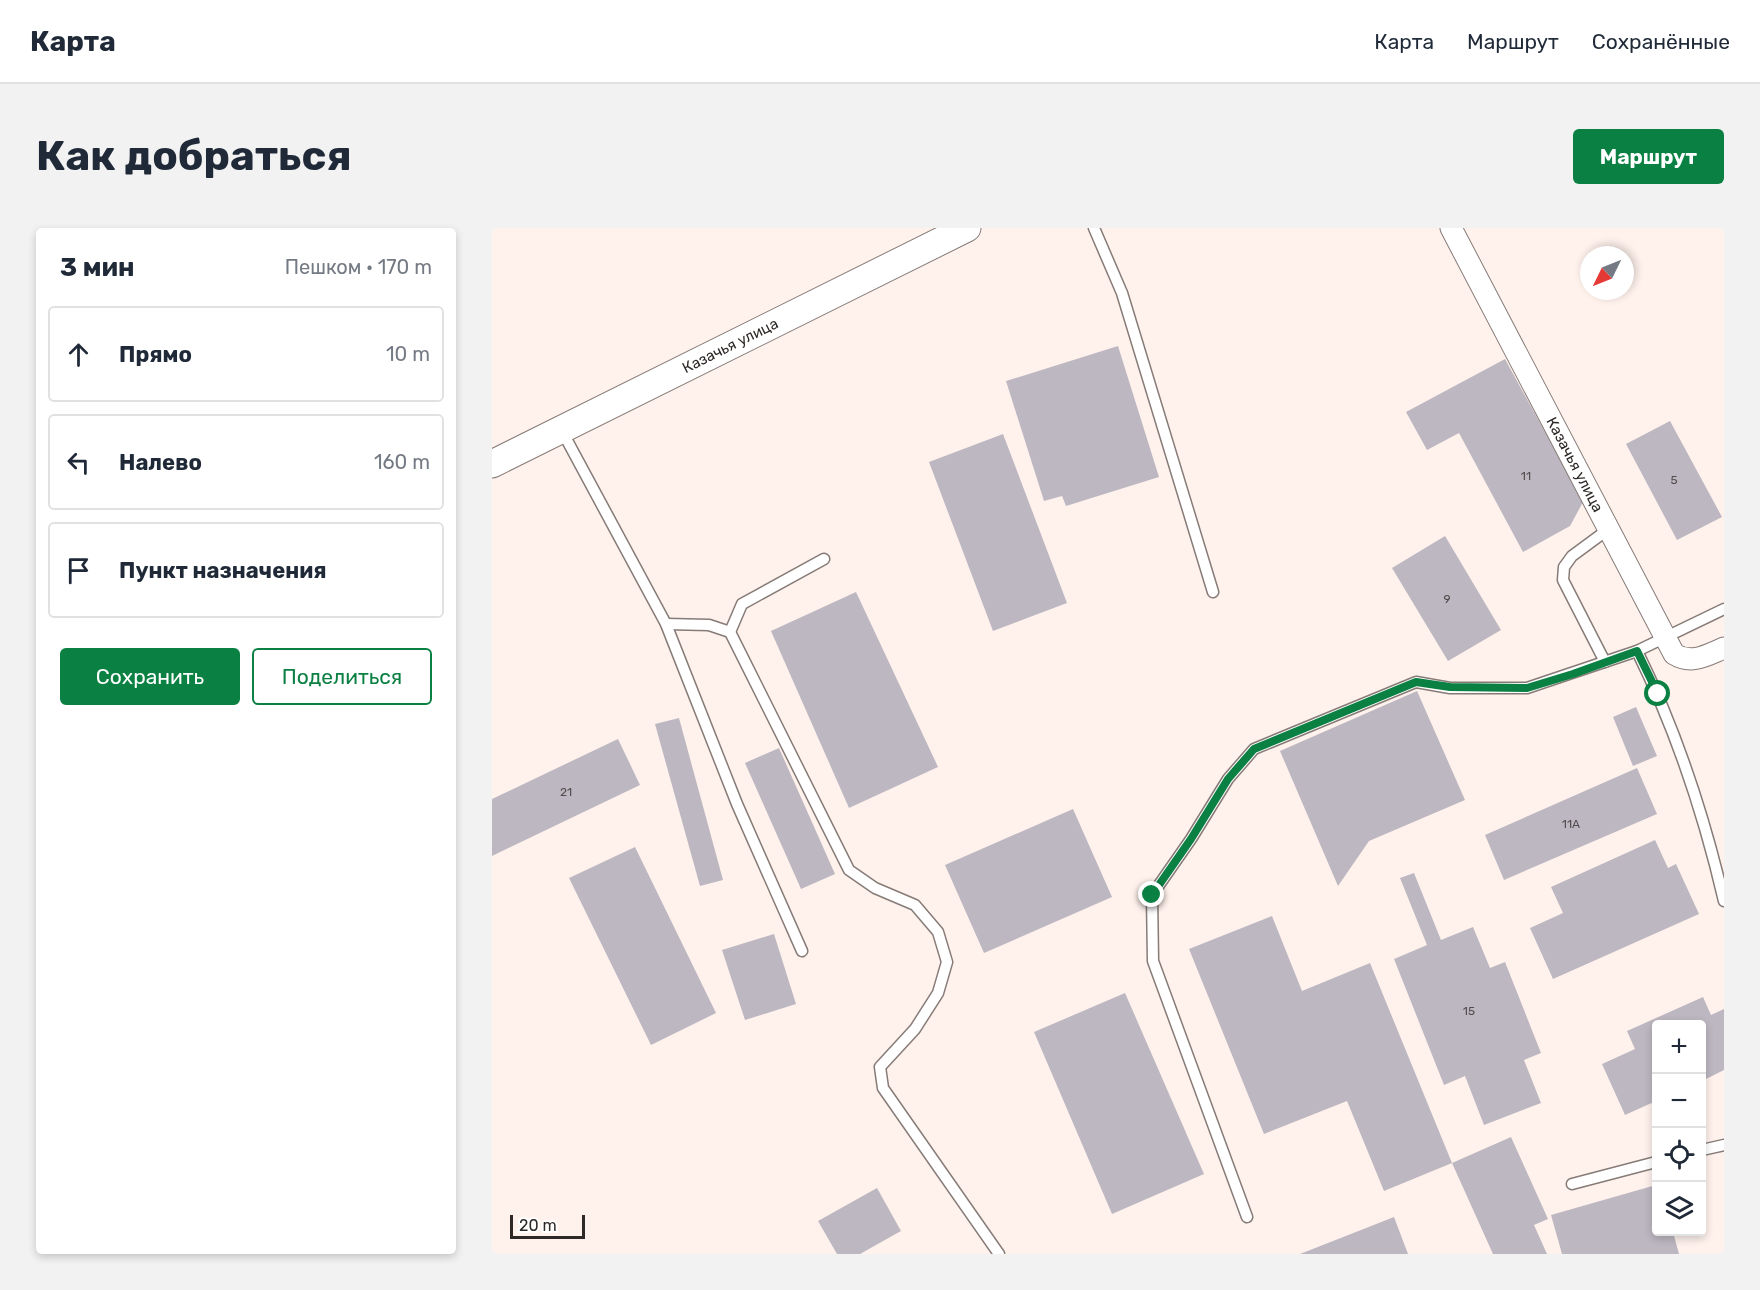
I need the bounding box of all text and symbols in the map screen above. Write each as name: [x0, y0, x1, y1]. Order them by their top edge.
text: Карта: [30, 25, 116, 58]
text: Карта: [1374, 29, 1434, 54]
text: Маршрут: [1467, 29, 1559, 54]
text: Сохранённые: [1592, 29, 1730, 54]
button: Маршрут: [1573, 129, 1724, 184]
text: Как добраться: [36, 131, 352, 181]
north arrow: [1580, 246, 1634, 300]
text: 3 мин: [60, 252, 135, 283]
text: Пешком · 170 m: [285, 255, 432, 279]
street label: Казачья улица: [679, 314, 781, 377]
icon: ahead: [62, 338, 95, 371]
text: Прямо: [119, 341, 192, 368]
text: 10 m: [386, 342, 430, 366]
street label: Казачья улица: [1543, 414, 1607, 515]
icon: left: [62, 446, 95, 479]
text: Налево: [119, 449, 202, 476]
text: 160 m: [374, 450, 430, 474]
house number: 11: [1521, 469, 1531, 483]
house number: 5: [1670, 473, 1678, 487]
icon: arrive: [62, 554, 95, 587]
text: Пункт назначения: [119, 557, 327, 584]
house number: 9: [1443, 592, 1451, 606]
button: Сохранить: [60, 648, 240, 705]
button: Поделиться: [252, 648, 432, 705]
route start: [1644, 680, 1670, 706]
house number: 21: [560, 785, 572, 799]
house number: 11А: [1562, 817, 1580, 831]
route end: [1138, 881, 1164, 907]
house number: 15: [1463, 1004, 1475, 1018]
map controls: [1652, 1020, 1706, 1236]
button: +: [1652, 1020, 1706, 1074]
button: −: [1652, 1074, 1706, 1128]
button: locate: [1652, 1128, 1706, 1182]
button: layers: [1652, 1182, 1706, 1236]
scale bar: [510, 1212, 585, 1240]
text: 20 m: [519, 1216, 557, 1235]

